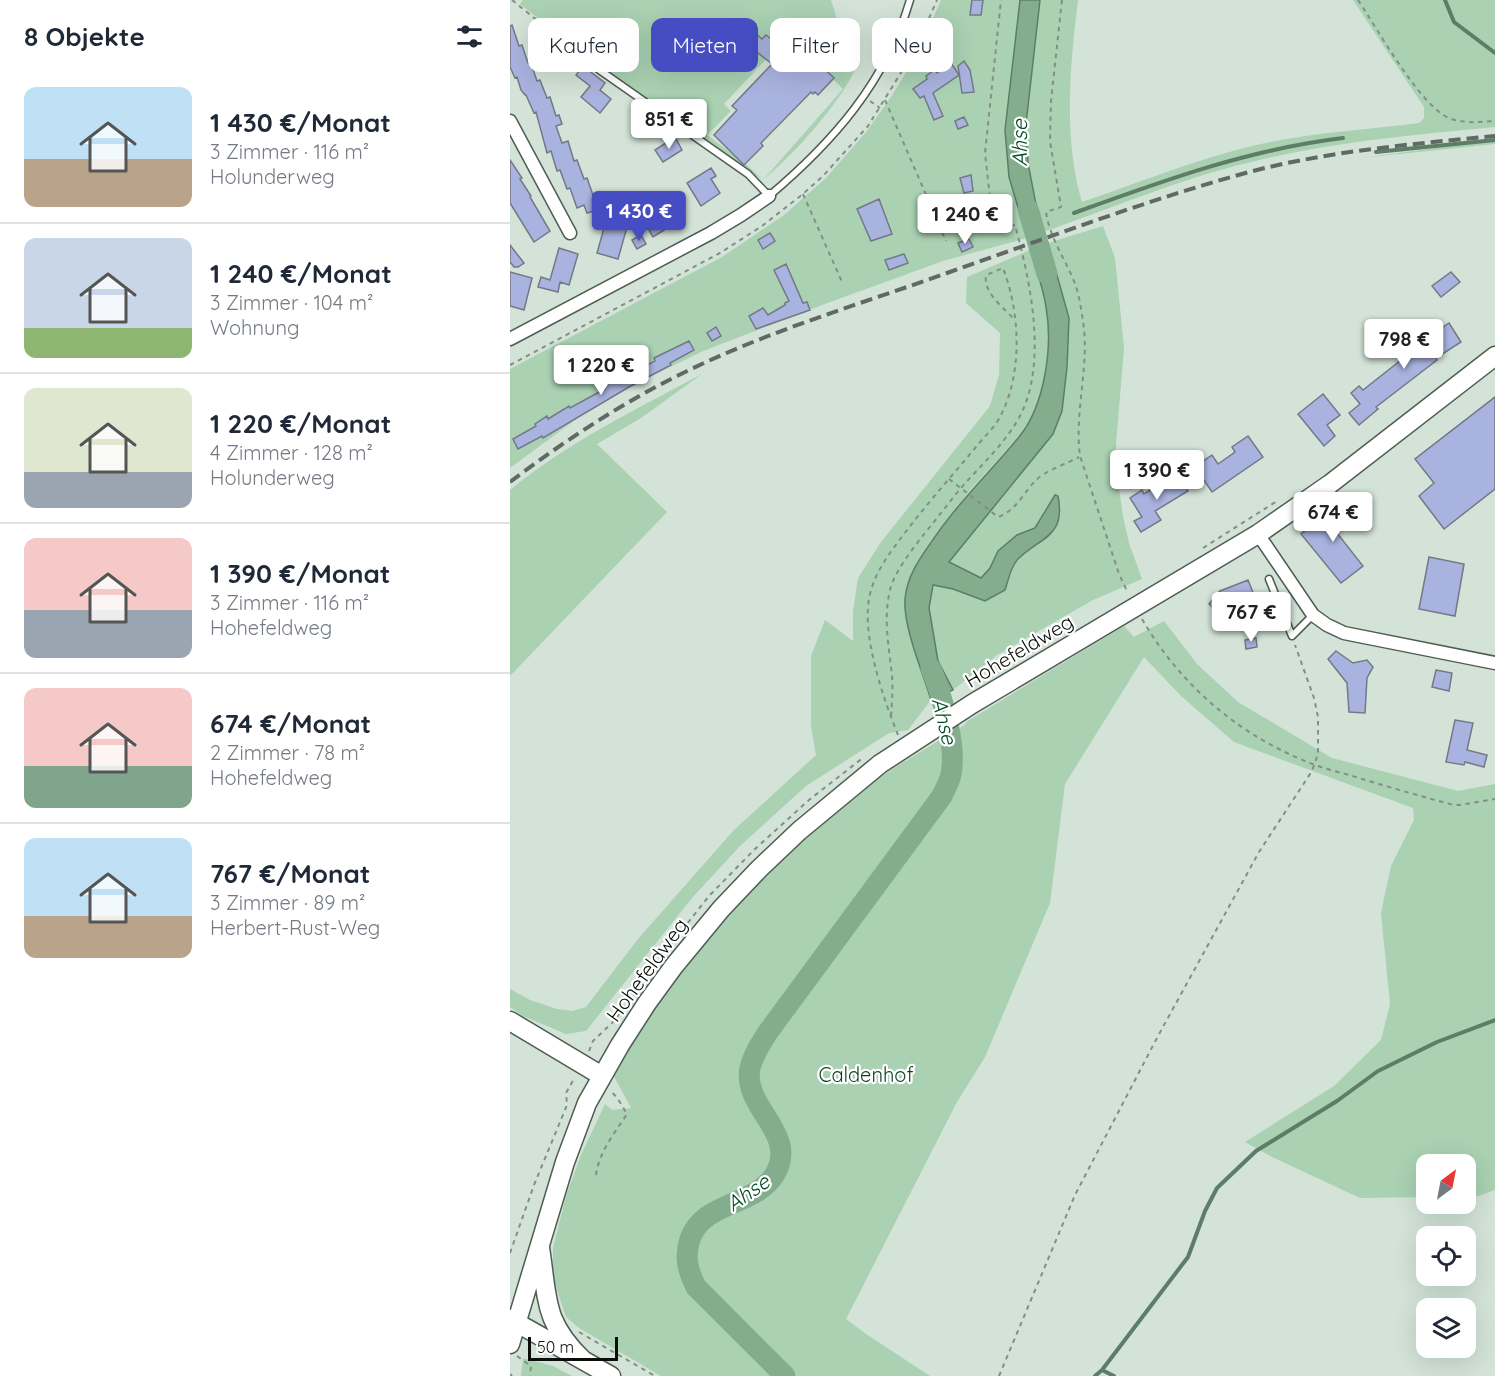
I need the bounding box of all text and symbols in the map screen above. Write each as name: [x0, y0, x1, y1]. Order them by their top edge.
chip: Kaufen: [528, 18, 639, 72]
chip: Mieten: [651, 18, 758, 72]
chip: Filter: [770, 18, 860, 72]
chip: Neu: [872, 18, 953, 72]
text: 8 Objekte: [24, 20, 145, 53]
icon: filters: [453, 20, 486, 53]
pin: 851 €: [627, 99, 711, 150]
text: 1 430 €/Monat: [210, 106, 391, 139]
text: 851 €: [645, 106, 693, 131]
icon: home: [72, 111, 144, 183]
water label: Ahse: [1006, 118, 1032, 167]
text: 3 Zimmer · 116 m²: [210, 139, 369, 164]
text: Holunderweg: [210, 164, 335, 189]
pin: 1 430 €: [584, 191, 694, 242]
pin: 1 240 €: [910, 194, 1020, 245]
text: 1 430 €: [606, 198, 672, 223]
text: 1 240 €: [932, 201, 998, 226]
text: 1 240 €/Monat: [210, 257, 392, 290]
icon: home: [72, 262, 144, 334]
text: 3 Zimmer · 104 m²: [210, 290, 373, 315]
text: Wohnung: [210, 315, 299, 340]
pin: 798 €: [1362, 319, 1446, 370]
text: 798 €: [1378, 326, 1430, 351]
pin: 1 220 €: [546, 345, 656, 396]
text: 1 220 €: [568, 352, 634, 377]
text: 1 220 €/Monat: [210, 407, 391, 440]
icon: home: [72, 412, 144, 484]
text: 4 Zimmer · 128 m²: [210, 440, 373, 465]
pin: 1 390 €: [1102, 450, 1212, 501]
text: 1 390 €: [1124, 457, 1190, 482]
text: Holunderweg: [210, 465, 335, 490]
pin: 674 €: [1291, 492, 1375, 543]
text: 674 €: [1307, 499, 1359, 524]
text: 1 390 €/Monat: [210, 557, 390, 590]
icon: home: [72, 562, 144, 634]
text: 3 Zimmer · 116 m²: [210, 590, 369, 615]
pin: 767 €: [1209, 592, 1293, 643]
text: 767 €: [1226, 599, 1276, 624]
street label: Hohefeldweg: [960, 608, 1078, 693]
text: Hohefeldweg: [210, 615, 332, 640]
water label: Ahse: [927, 695, 964, 748]
text: 674 €/Monat: [210, 707, 371, 740]
icon: home: [72, 712, 144, 784]
text: 2 Zimmer · 78 m²: [210, 740, 365, 765]
text: Hohefeldweg: [210, 765, 332, 790]
text: 767 €/Monat: [210, 857, 370, 890]
icon: home: [72, 862, 144, 934]
text: 3 Zimmer · 89 m²: [210, 890, 365, 915]
street label: Hohefeldweg: [601, 913, 693, 1026]
text: Herbert-Rust-Weg: [210, 915, 380, 940]
park label: Caldenhof: [818, 1062, 914, 1087]
north arrow: [1416, 1154, 1476, 1214]
map controls: [1416, 1154, 1476, 1358]
water label: Ahse: [721, 1167, 775, 1216]
button: locate: [1416, 1226, 1476, 1286]
button: layers: [1416, 1298, 1476, 1358]
scale bar: [528, 1334, 618, 1362]
text: 50 m: [537, 1337, 574, 1357]

